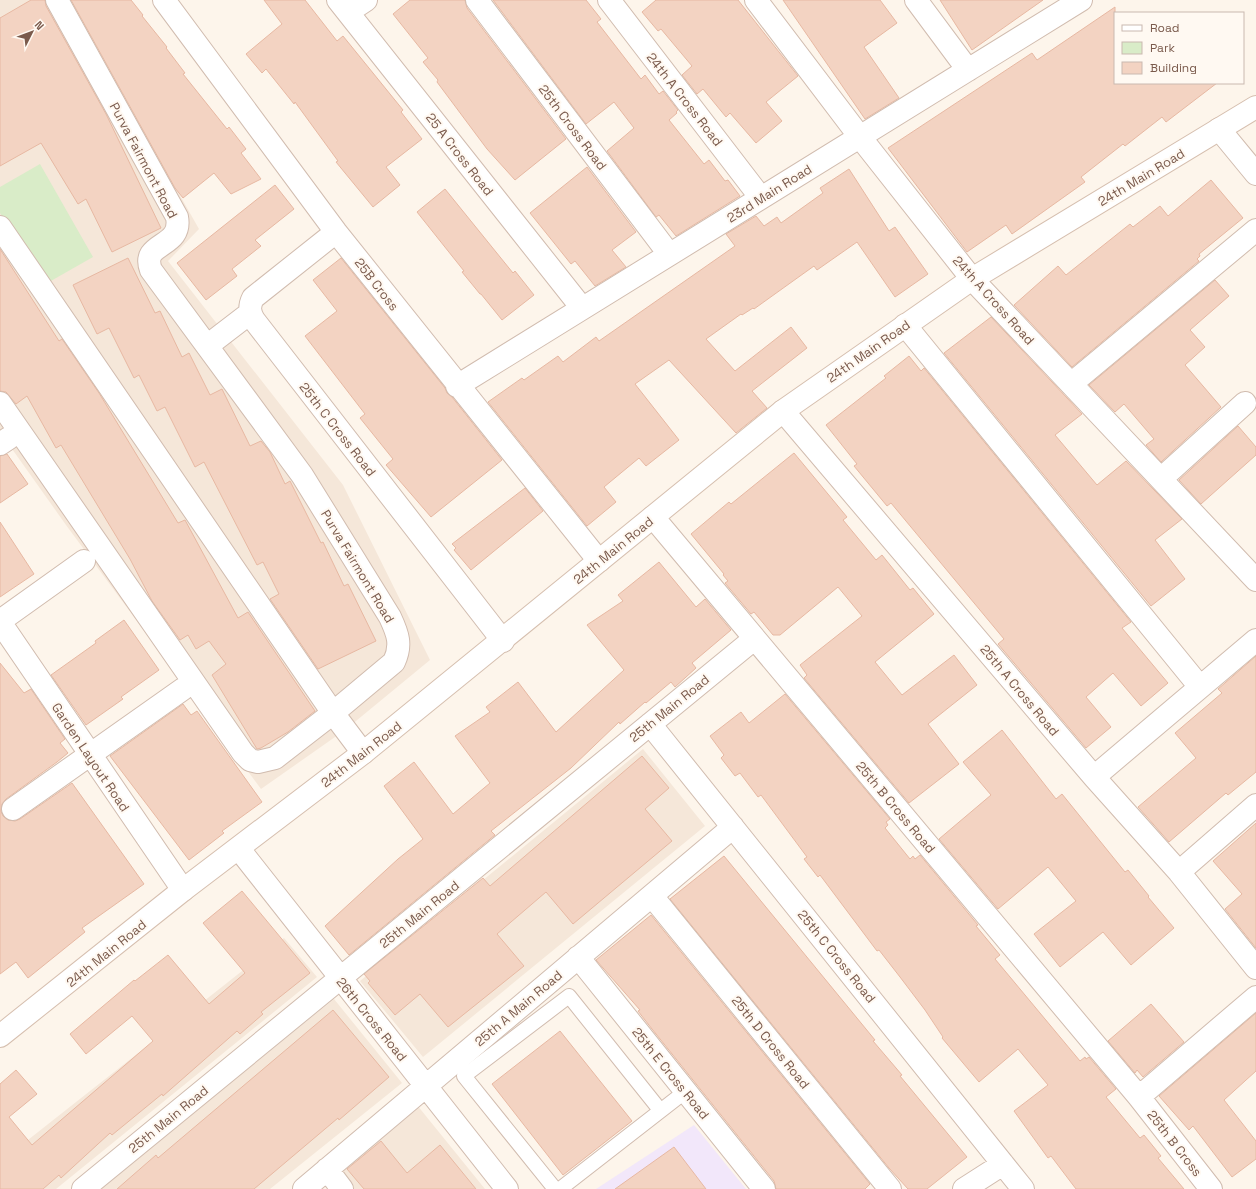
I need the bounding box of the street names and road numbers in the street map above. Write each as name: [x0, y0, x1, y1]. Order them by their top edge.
street label: 24th A Cross Road: [643, 49, 726, 149]
street label: 25th Cross Road: [535, 81, 610, 174]
street label: Purva Fairmont Road: [106, 99, 181, 221]
street label: 25 A Cross Road: [422, 110, 497, 199]
street label: 24th Main Road: [1095, 145, 1188, 210]
street label: 23rd Main Road: [724, 160, 815, 226]
street label: 24th A Cross Road: [949, 252, 1038, 348]
street label: 25B Cross: [351, 255, 403, 314]
street label: 24th Main Road: [823, 316, 913, 386]
street label: 25th C Cross Road: [296, 379, 380, 480]
street label: Purva Fairmont Road: [317, 507, 398, 626]
street label: 24th Main Road: [570, 513, 657, 588]
street label: 25th A Cross Road: [976, 641, 1063, 739]
street label: 25th Main Road: [626, 671, 713, 746]
street label: Garden Layout Road: [48, 700, 133, 815]
street label: 24th Main Road: [317, 718, 405, 791]
street label: 25th B Cross Road: [852, 758, 939, 857]
street label: 25th Main Road: [376, 877, 463, 952]
street label: 25th C Cross Road: [794, 906, 879, 1006]
street label: 24th Main Road: [63, 916, 150, 991]
street label: 25th A Main Road: [471, 967, 566, 1050]
street label: 26th Cross Road: [333, 974, 411, 1065]
street label: 25th D Cross Road: [728, 992, 813, 1092]
street label: 25th E Cross Road: [628, 1024, 713, 1123]
street label: 25th Main Road: [125, 1082, 212, 1157]
street label: 25th B Cross: [1143, 1107, 1206, 1180]

